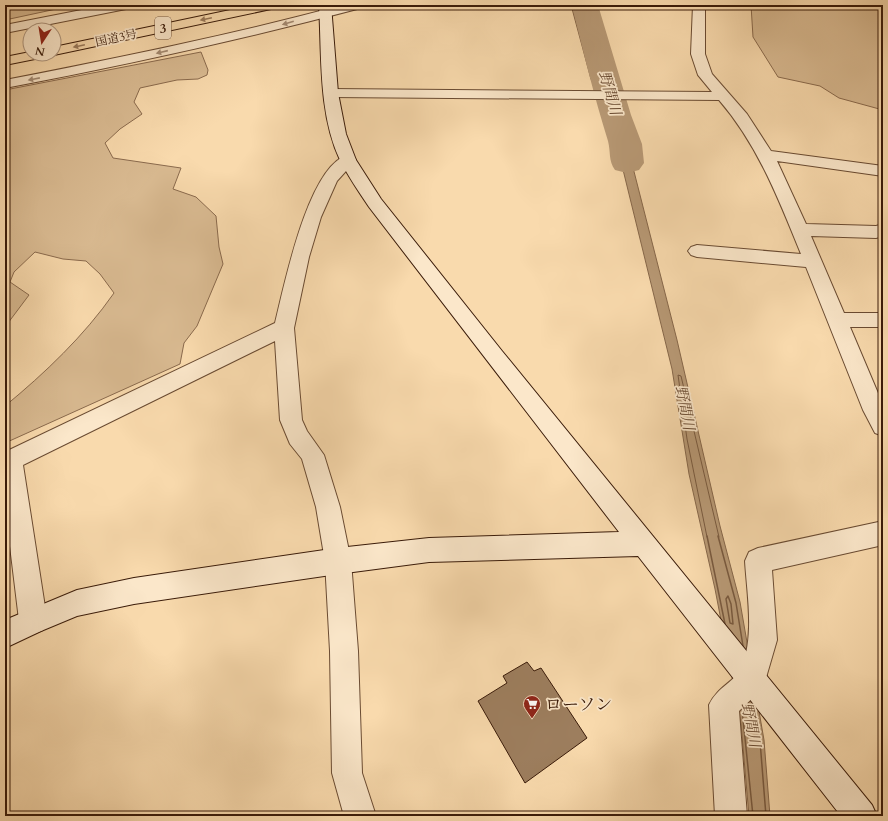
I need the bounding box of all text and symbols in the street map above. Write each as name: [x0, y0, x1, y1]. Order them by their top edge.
one-way arrow: [200, 16, 212, 22]
road number: 3: [155, 17, 171, 39]
one-way arrow: [282, 20, 294, 26]
north arrow: [22, 22, 62, 62]
street label: 国道3号: [94, 26, 138, 50]
text: N: [33, 43, 46, 60]
one-way arrow: [73, 43, 85, 49]
one-way arrow: [155, 50, 168, 56]
water label: 野間川: [594, 69, 626, 119]
one-way arrow: [28, 76, 40, 82]
water label: 野間川: [671, 384, 699, 434]
place label: ローソン: [545, 693, 612, 716]
supermarket icon: ローソン: [522, 694, 542, 719]
water label: 野間川: [737, 701, 765, 751]

